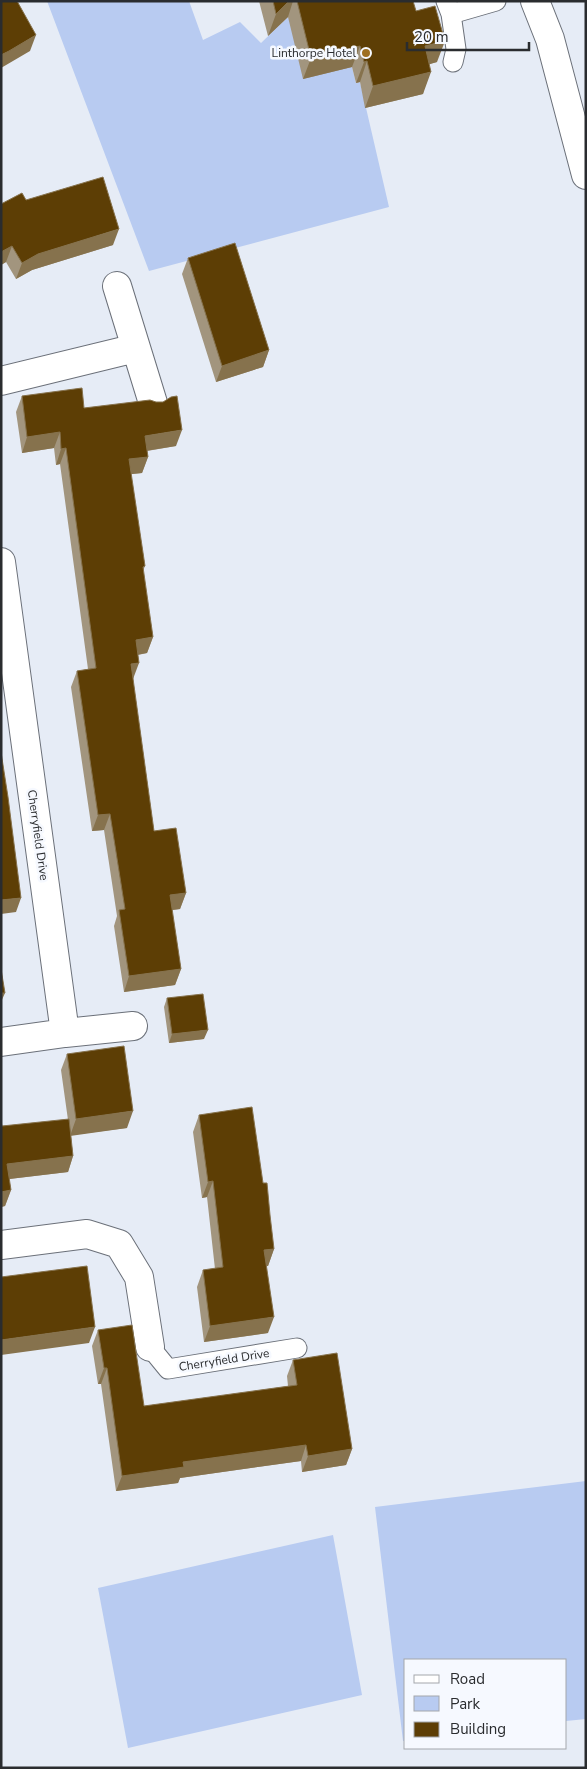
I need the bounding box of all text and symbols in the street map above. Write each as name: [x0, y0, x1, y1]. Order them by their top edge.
scale bar: [407, 20, 530, 52]
text: 20 m: [414, 27, 449, 47]
place label: Linthorpe Hotel: [272, 45, 356, 61]
marker: Linthorpe Hotel: [360, 47, 372, 59]
street label: Cherryfield Drive: [24, 789, 52, 881]
street label: Cherryfield Drive: [178, 1345, 270, 1375]
legend: [404, 1659, 567, 1749]
text: Road: [450, 1669, 485, 1689]
text: Park: [450, 1694, 480, 1714]
text: Building: [450, 1719, 506, 1739]

